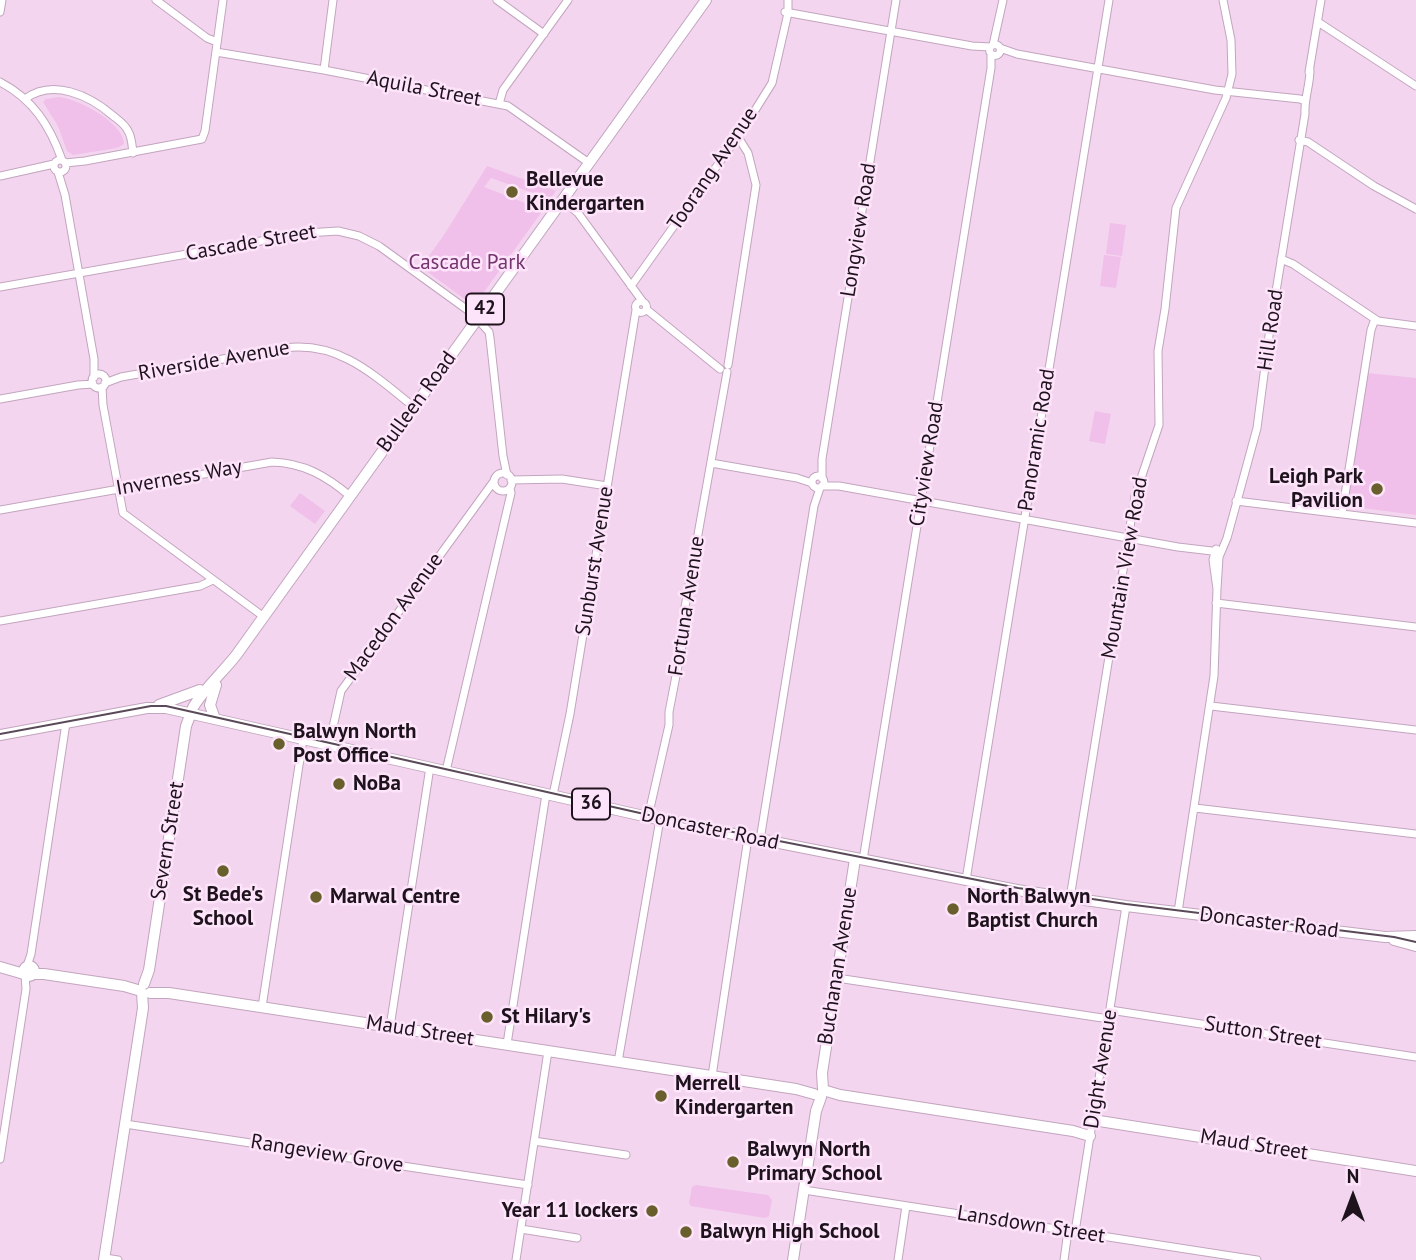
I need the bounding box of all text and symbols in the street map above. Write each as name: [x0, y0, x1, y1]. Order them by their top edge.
street label: Aquila Street: [365, 66, 483, 112]
street label: Toorang Avenue: [663, 103, 763, 235]
street label: Longview Road: [836, 161, 882, 299]
place label: Bellevue Kindergarten: [526, 167, 644, 217]
marker: Bellevue Kindergarten: [504, 184, 520, 200]
street label: Cascade Street: [184, 219, 318, 267]
park label: Cascade Park: [409, 250, 525, 276]
street label: Hill Road: [1253, 288, 1289, 372]
road number: 42: [466, 294, 504, 324]
street label: Riverside Avenue: [136, 335, 292, 387]
street label: Bulleen Road: [372, 347, 462, 457]
street label: Panoramic Road: [1013, 367, 1061, 513]
street label: Cityview Road: [905, 400, 949, 528]
street label: Inverness Way: [114, 455, 244, 501]
place label: Leigh Park Pavilion: [1269, 464, 1363, 514]
street label: Mountain View Road: [1097, 475, 1153, 661]
marker: Leigh Park Pavilion: [1369, 481, 1385, 497]
street label: Sunburst Avenue: [571, 485, 619, 637]
street label: Fortuna Avenue: [663, 534, 711, 678]
street label: Macedon Avenue: [339, 548, 449, 686]
place label: Balwyn North Post Office: [293, 719, 416, 769]
marker: Balwyn North Post Office: [271, 736, 287, 752]
place label: NoBa: [353, 771, 401, 797]
marker: NoBa: [331, 776, 347, 792]
street label: Severn Street: [146, 780, 190, 902]
road number: 36: [572, 789, 610, 820]
street label: Doncaster Road: [639, 802, 781, 856]
marker: St Bede's School: [215, 863, 231, 879]
place label: St Bede's School: [183, 882, 263, 932]
place label: Marwal Centre: [330, 884, 460, 910]
place label: North Balwyn Baptist Church: [967, 884, 1098, 934]
street label: Buchanan Avenue: [813, 885, 863, 1047]
marker: Marwal Centre: [308, 889, 324, 905]
marker: North Balwyn Baptist Church: [945, 901, 961, 917]
street label: Doncaster Road: [1198, 902, 1340, 944]
place label: St Hilary's: [501, 1004, 591, 1030]
street label: Dight Avenue: [1079, 1008, 1123, 1130]
marker: St Hilary's: [479, 1009, 495, 1025]
street label: Maud Street: [364, 1010, 476, 1052]
street label: Sutton Street: [1203, 1011, 1323, 1055]
place label: Merrell Kindergarten: [675, 1071, 793, 1121]
marker: Merrell Kindergarten: [653, 1088, 669, 1104]
street label: Maud Street: [1198, 1124, 1310, 1166]
street label: Rangeview Grove: [249, 1129, 405, 1179]
place label: Balwyn North Primary School: [747, 1137, 882, 1187]
marker: Balwyn North Primary School: [725, 1154, 741, 1170]
north arrow: [1318, 1162, 1388, 1232]
text: N: [1347, 1164, 1359, 1188]
place label: Year 11 lockers: [501, 1198, 638, 1224]
street label: Lansdown Street: [955, 1201, 1107, 1249]
marker: Year 11 lockers: [644, 1203, 660, 1219]
place label: Balwyn High School: [700, 1219, 879, 1245]
marker: Balwyn High School: [678, 1224, 694, 1240]

